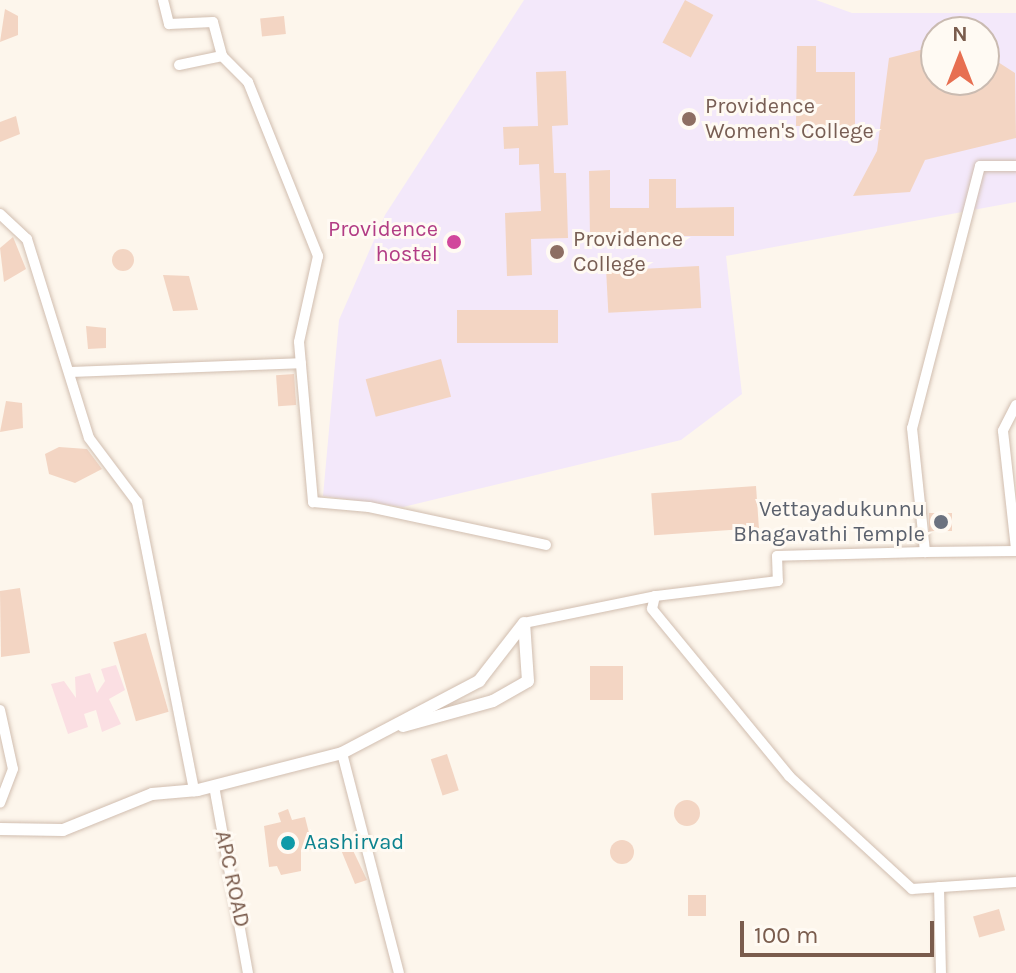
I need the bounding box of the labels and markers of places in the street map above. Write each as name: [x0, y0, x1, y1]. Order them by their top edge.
place label: Providence Women's College: [705, 93, 874, 144]
marker: Providence Women's College: [680, 110, 698, 128]
place label: Providence hostel: [328, 216, 438, 268]
place label: Providence College: [573, 226, 683, 278]
marker: Providence hostel: [445, 233, 463, 251]
marker: Providence College: [548, 243, 566, 261]
place label: Vettayadukunnu Bhagavathi Temple: [733, 496, 925, 548]
marker: Vettayadukunnu Bhagavathi Temple: [932, 513, 950, 531]
place label: Aashirvad: [304, 830, 404, 856]
marker: Aashirvad: [279, 834, 297, 852]

